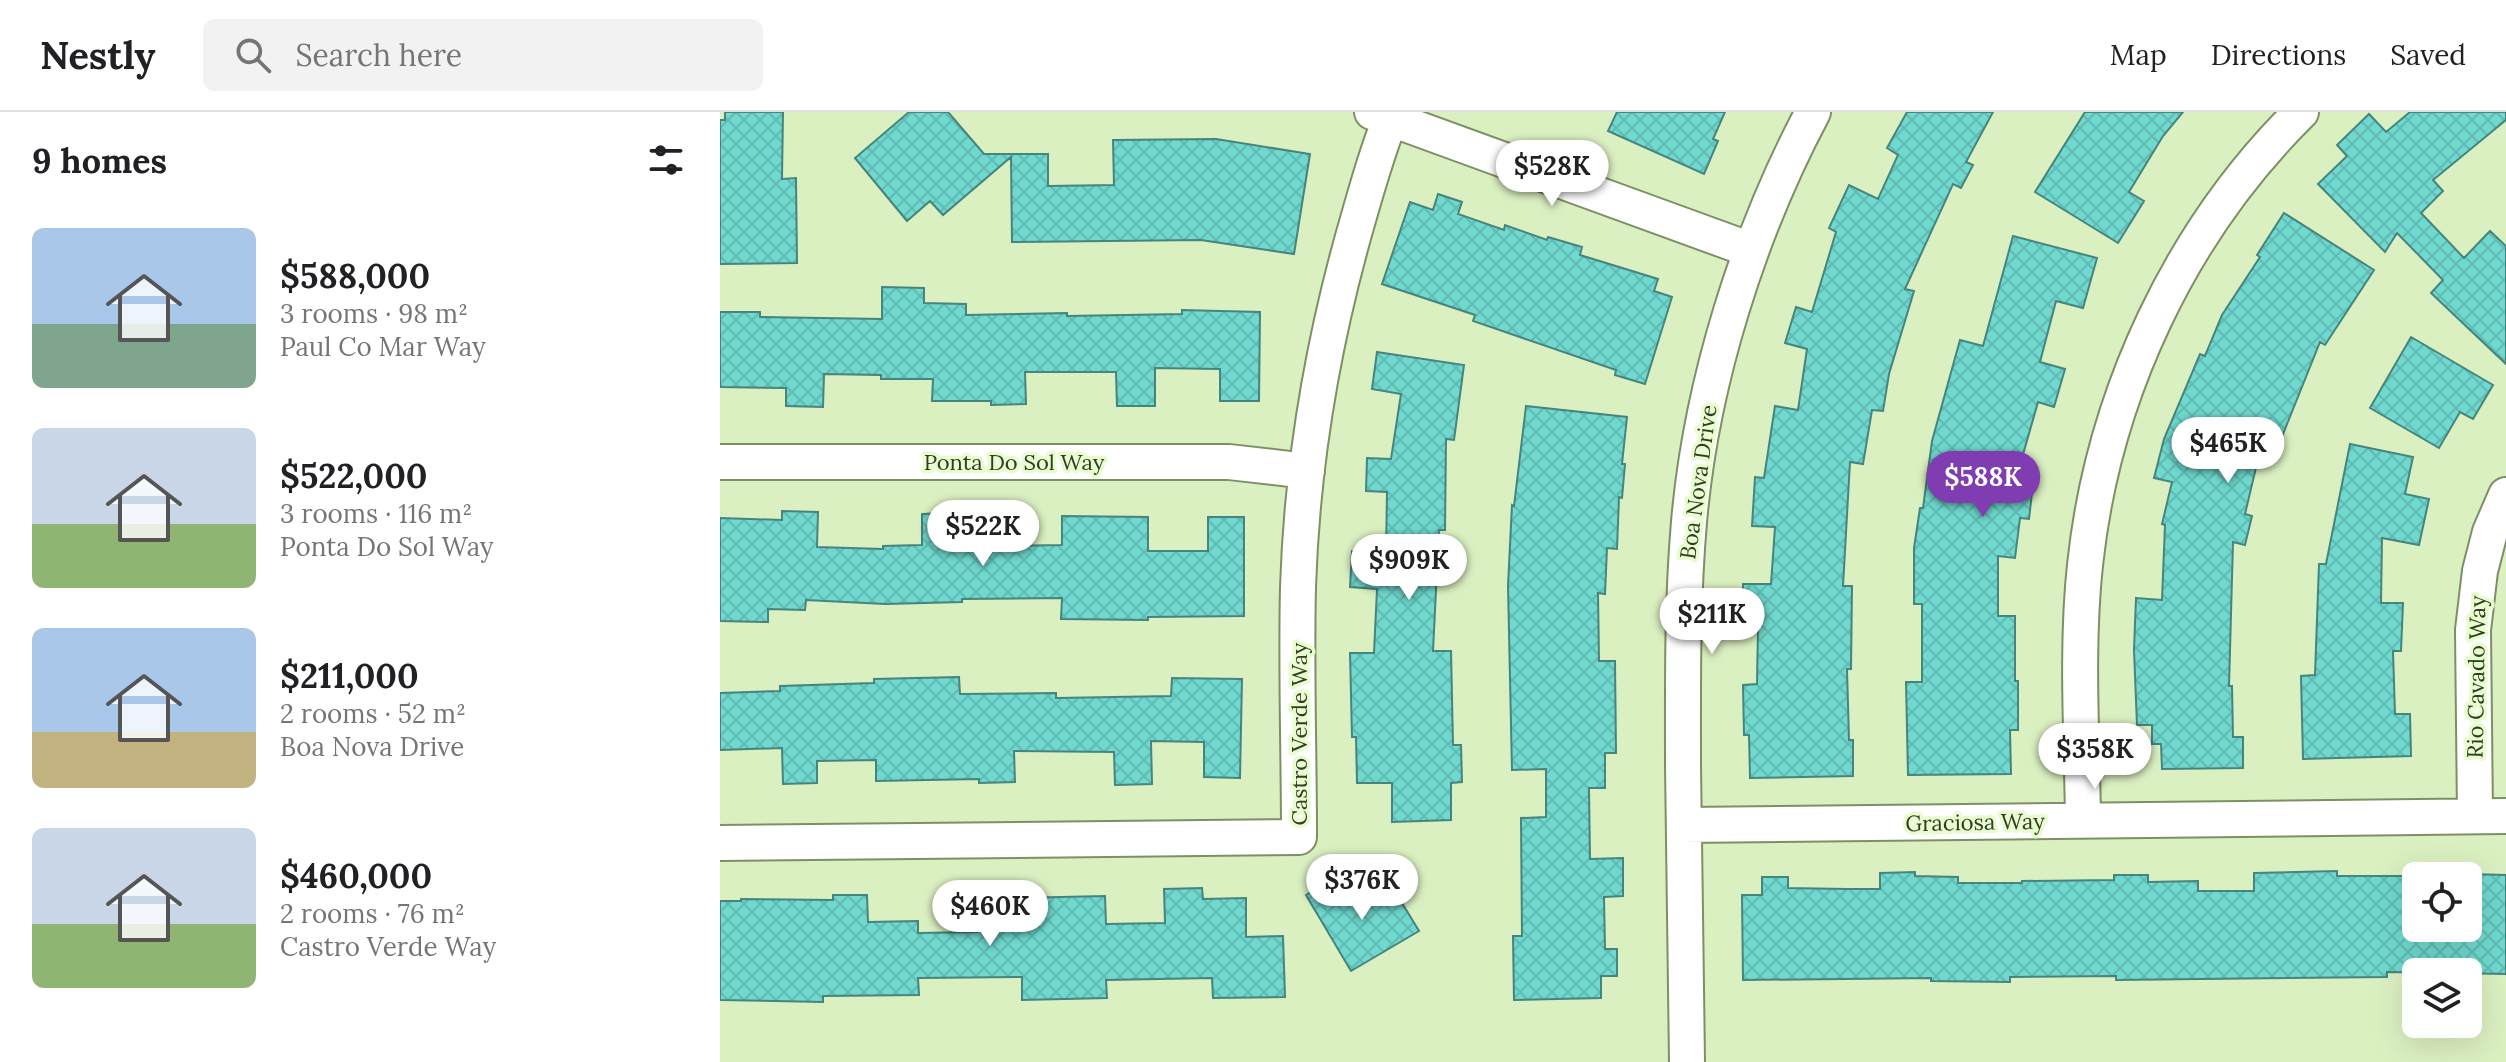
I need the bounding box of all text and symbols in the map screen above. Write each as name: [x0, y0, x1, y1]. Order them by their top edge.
search box: [203, 19, 763, 91]
text: Nestly: [40, 31, 155, 79]
icon: search: [231, 33, 275, 77]
text: Search here: [295, 36, 462, 74]
text: Map: [2110, 37, 2167, 73]
text: Directions: [2211, 37, 2346, 73]
text: Saved: [2390, 37, 2466, 73]
icon: filters: [644, 138, 688, 182]
text: 9 homes: [32, 139, 167, 182]
pin: $528K: [1496, 140, 1608, 208]
text: $528K: [1514, 149, 1590, 182]
text: $588,000: [280, 254, 430, 297]
icon: home: [96, 260, 192, 356]
text: 3 rooms · 98 m²: [280, 297, 468, 330]
text: Paul Co Mar Way: [280, 330, 486, 363]
street label: Boa Nova Drive: [1673, 403, 1723, 561]
pin: $465K: [2172, 417, 2284, 485]
text: $465K: [2189, 426, 2267, 459]
street label: Ponta Do Sol Way: [924, 448, 1105, 476]
pin: $588K: [1927, 451, 2039, 519]
text: $522,000: [280, 454, 427, 497]
icon: home: [96, 460, 192, 556]
text: $588K: [1944, 460, 2022, 493]
text: 3 rooms · 116 m²: [280, 497, 472, 530]
pin: $522K: [927, 500, 1039, 568]
text: $522K: [945, 509, 1021, 542]
text: Ponta Do Sol Way: [280, 530, 494, 563]
pin: $909K: [1353, 534, 1465, 602]
text: $909K: [1369, 543, 1449, 576]
pin: $211K: [1656, 588, 1768, 656]
street label: Rio Cavado Way: [2461, 595, 2491, 759]
text: $211K: [1678, 597, 1746, 630]
street label: Castro Verde Way: [1285, 642, 1313, 825]
text: $211,000: [280, 654, 419, 697]
icon: home: [96, 660, 192, 756]
text: 2 rooms · 52 m²: [280, 697, 466, 730]
pin: $358K: [2039, 723, 2151, 791]
text: Boa Nova Drive: [280, 730, 464, 763]
text: $358K: [2056, 732, 2134, 765]
street label: Graciosa Way: [1905, 807, 2045, 837]
text: $460,000: [280, 854, 432, 897]
pin: $376K: [1306, 854, 1418, 922]
icon: home: [96, 860, 192, 956]
map controls: [2402, 862, 2482, 1038]
button: locate: [2402, 862, 2482, 942]
text: $376K: [1324, 863, 1400, 896]
pin: $460K: [934, 880, 1046, 948]
text: $460K: [950, 889, 1030, 922]
text: 2 rooms · 76 m²: [280, 897, 465, 930]
text: Castro Verde Way: [280, 930, 496, 963]
button: layers: [2402, 958, 2482, 1038]

